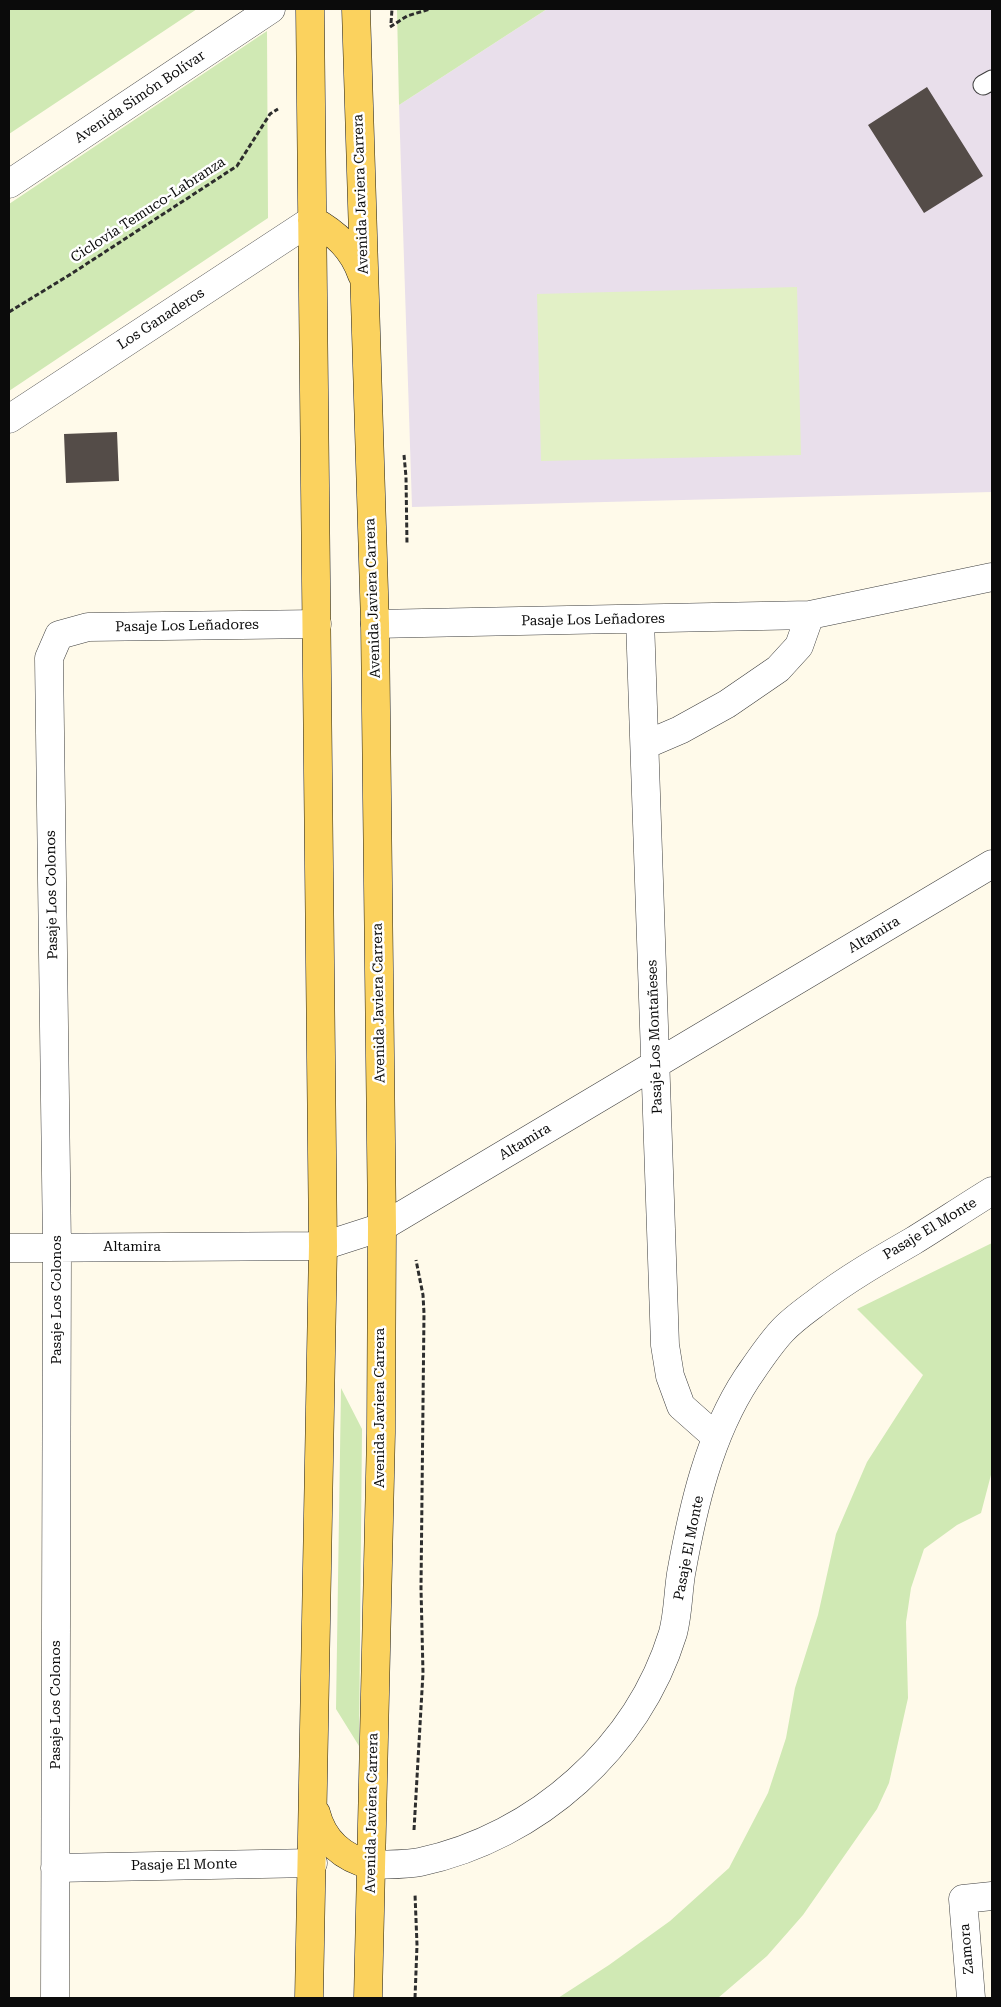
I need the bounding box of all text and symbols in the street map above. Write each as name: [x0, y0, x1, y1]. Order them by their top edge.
street label: Avenida Simón Bolívar: [72, 47, 208, 147]
street label: Avenida Javiera Carrera: [350, 114, 372, 274]
street label: Ciclovía Temuco-Labranza: [68, 154, 228, 266]
street label: Los Ganaderos: [114, 285, 208, 353]
street label: Avenida Javiera Carrera: [362, 518, 384, 678]
street label: Pasaje Los Leñadores: [521, 610, 665, 630]
street label: Pasaje Los Leñadores: [115, 616, 259, 636]
street label: Pasaje Los Colonos: [42, 830, 62, 960]
street label: Altamira: [845, 913, 903, 957]
street label: Avenida Javiera Carrera: [369, 923, 389, 1083]
street label: Pasaje Los Montañeses: [644, 960, 666, 1114]
street label: Altamira: [496, 1120, 554, 1164]
street label: Pasaje El Monte: [880, 1194, 980, 1264]
street label: Pasaje Los Colonos: [49, 1235, 65, 1365]
street label: Altamira: [103, 1239, 161, 1255]
street label: Avenida Javiera Carrera: [372, 1328, 388, 1488]
street label: Pasaje El Monte: [671, 1494, 707, 1602]
street label: Pasaje Los Colonos: [48, 1640, 64, 1770]
street label: Avenida Javiera Carrera: [362, 1733, 382, 1893]
street label: Pasaje El Monte: [131, 1856, 237, 1874]
street label: Zamora: [956, 1923, 978, 1975]

